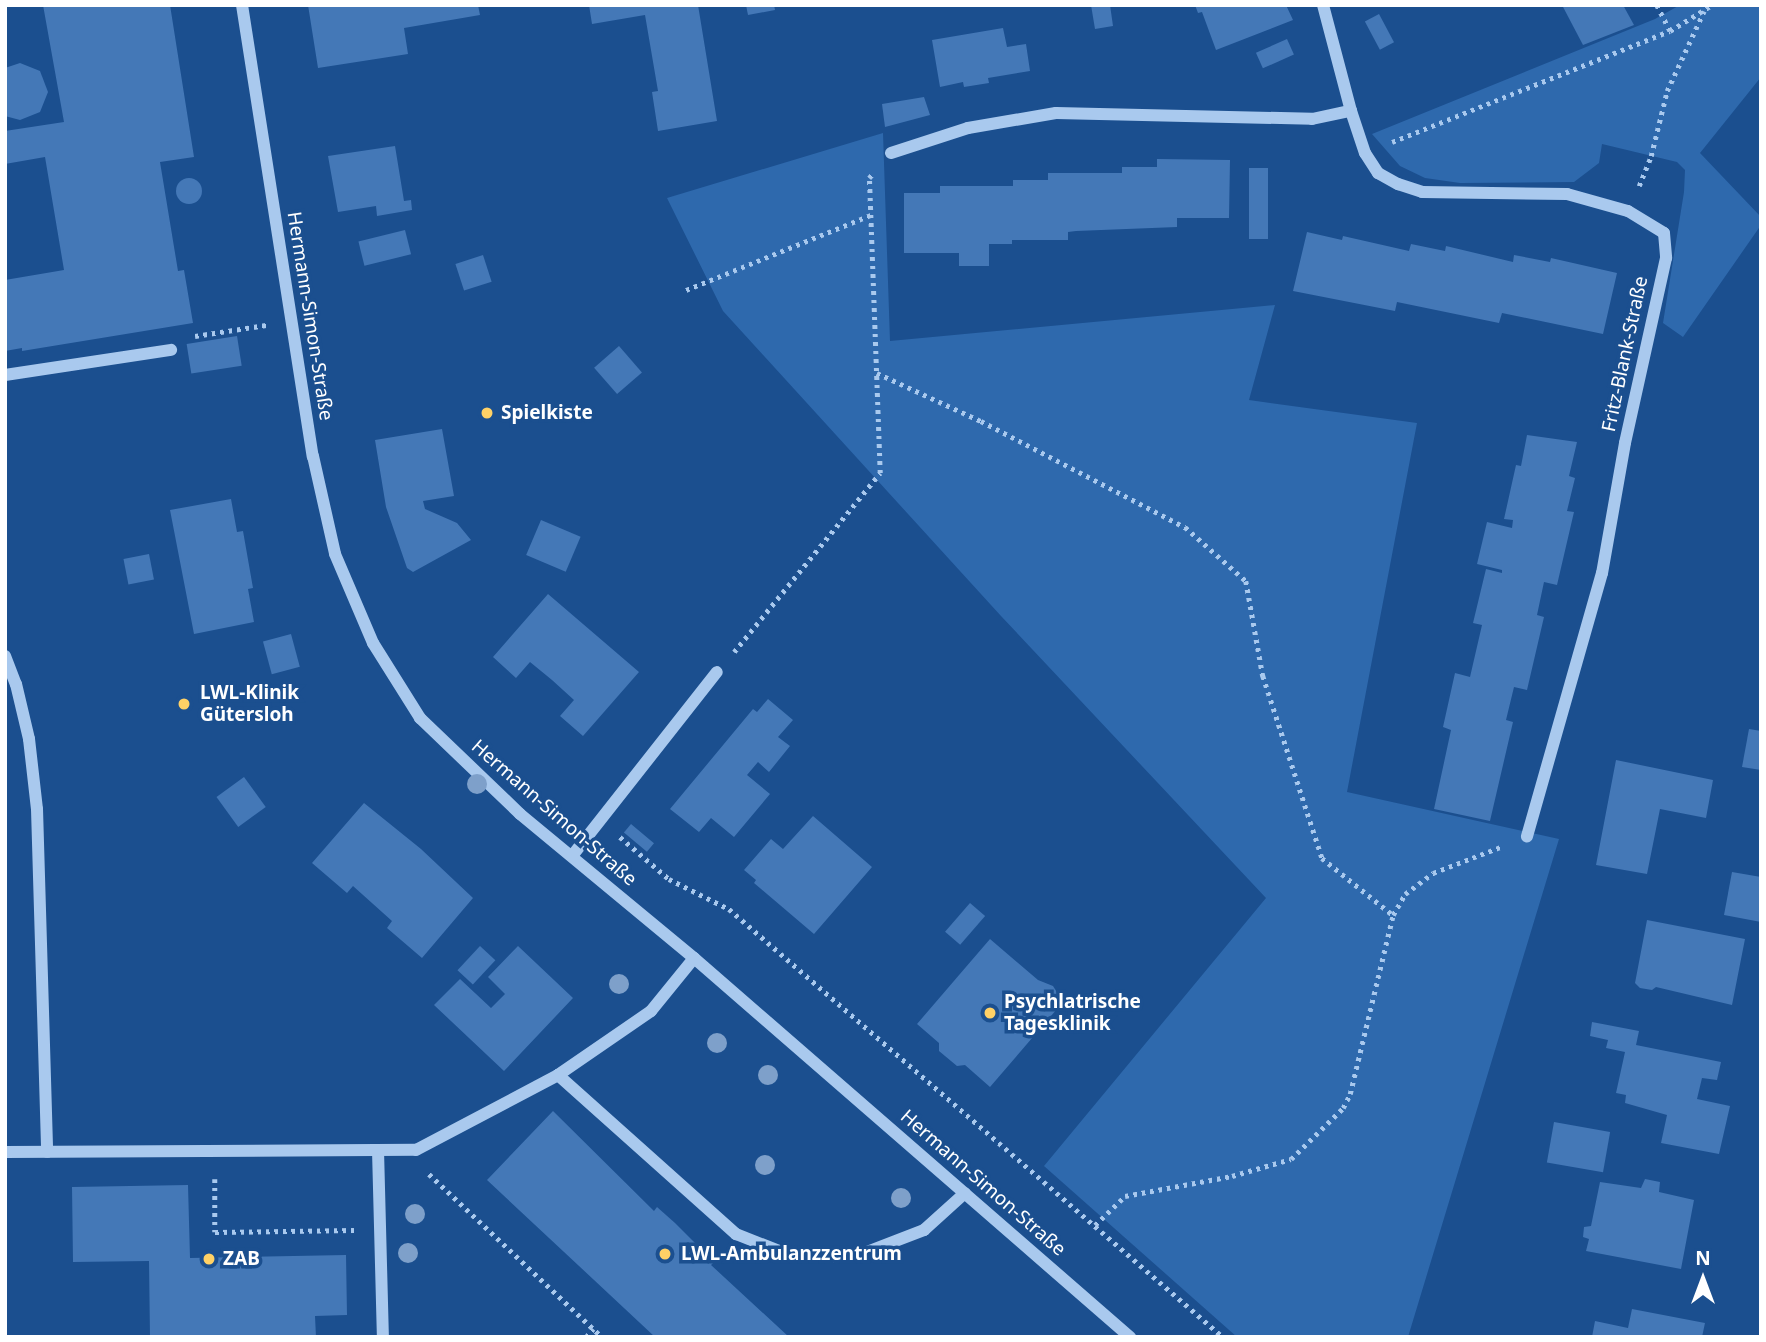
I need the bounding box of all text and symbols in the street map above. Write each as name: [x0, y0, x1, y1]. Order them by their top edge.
street label: Hermann-Simon-Straße: [282, 210, 338, 422]
street label: Fritz-Blank-Straße: [1597, 274, 1653, 434]
place label: Spielkiste: [501, 402, 593, 424]
marker: Spielkiste: [479, 405, 495, 421]
place label: LWL-Klinik Gütersloh: [200, 682, 299, 726]
marker: LWL-Klinik Gütersloh: [174, 694, 194, 714]
street label: Hermann-Simon-Straße: [467, 735, 641, 891]
place label: Psychlatrische Tagesklinik: [1004, 991, 1141, 1035]
marker: Psychlatrische Tagesklinik: [982, 1005, 998, 1021]
street label: Hermann-Simon-Straße: [896, 1105, 1070, 1261]
place label: LWL-Ambulanzzentrum: [681, 1243, 902, 1265]
marker: LWL-Ambulanzzentrum: [655, 1244, 675, 1264]
north arrow: [1668, 1244, 1738, 1314]
text: N: [1695, 1245, 1711, 1271]
place label: ZAB: [223, 1248, 260, 1270]
marker: ZAB: [201, 1251, 217, 1267]

